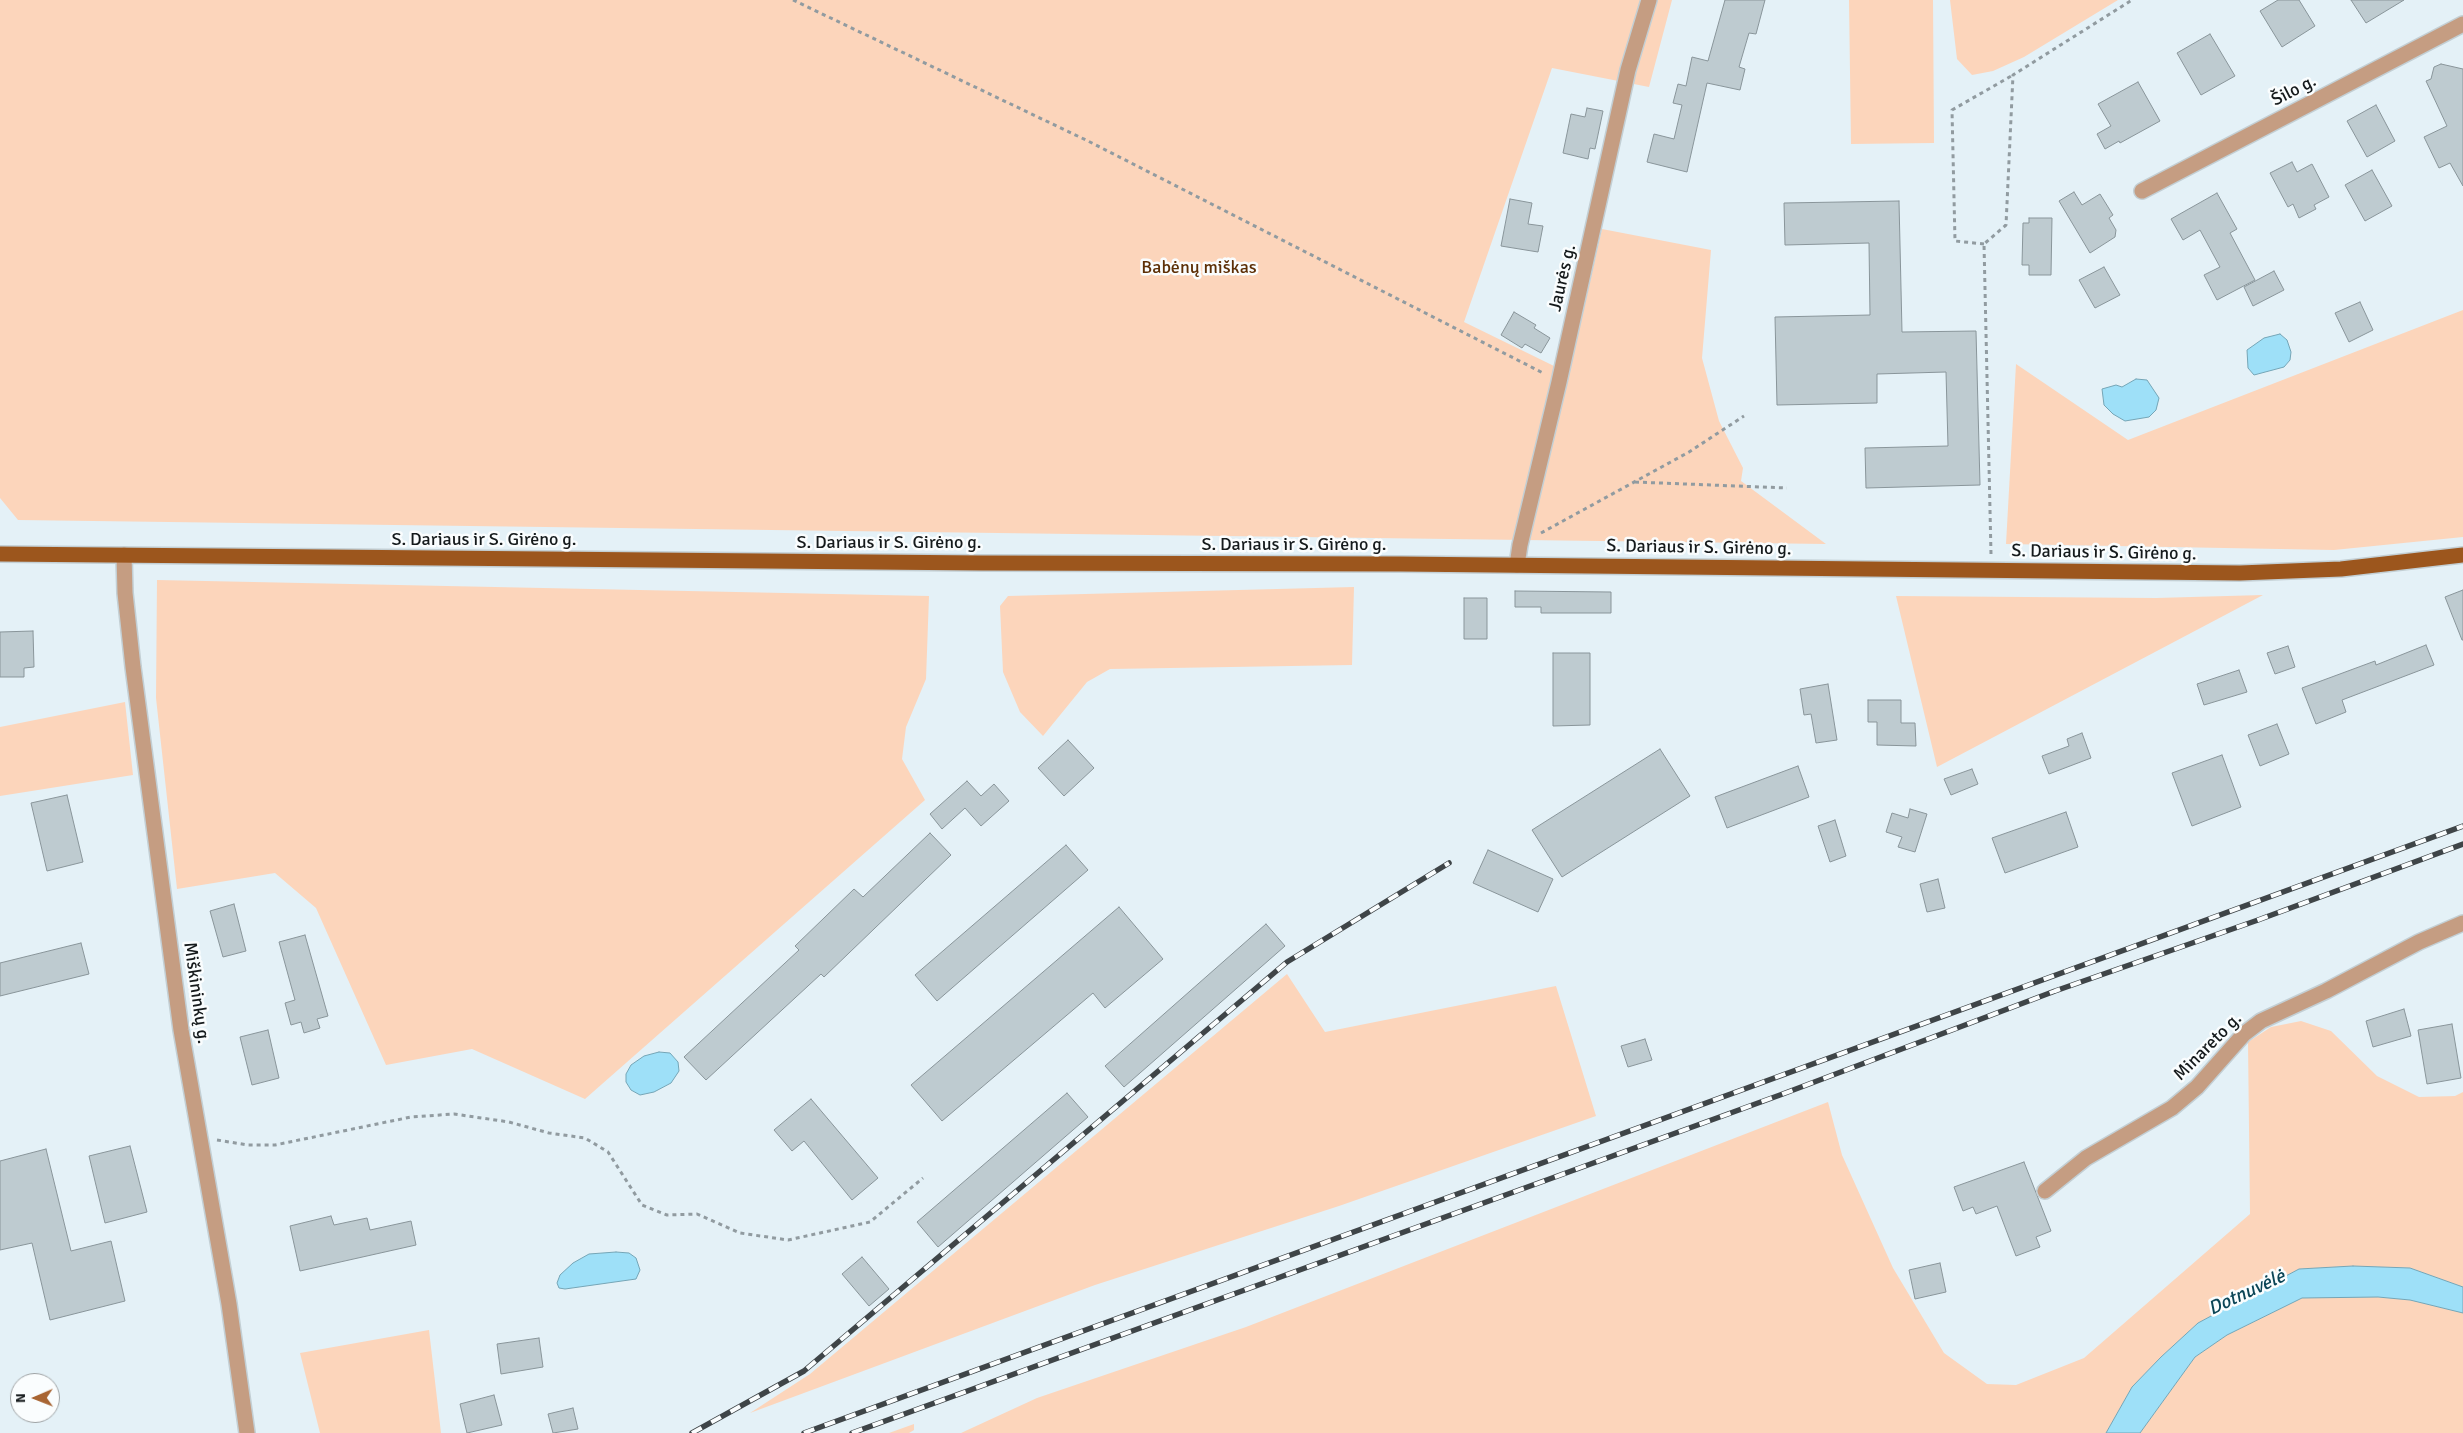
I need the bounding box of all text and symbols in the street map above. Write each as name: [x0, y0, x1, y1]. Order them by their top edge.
street label: Šilo g.: [2268, 71, 2320, 111]
street label: Jaurės g.: [1545, 242, 1581, 314]
park label: Babėnų miškas: [1141, 257, 1257, 279]
street label: S. Dariaus ir S. Girėno g.: [391, 529, 577, 551]
street label: S. Dariaus ir S. Girėno g.: [796, 532, 982, 554]
street label: S. Dariaus ir S. Girėno g.: [1201, 534, 1387, 556]
street label: S. Dariaus ir S. Girėno g.: [1606, 536, 1792, 560]
street label: S. Dariaus ir S. Girėno g.: [2011, 541, 2197, 565]
street label: Miškininkų g.: [178, 941, 214, 1045]
street label: Minareto g.: [2169, 1008, 2247, 1086]
water label: Dotnuvėlė: [2205, 1265, 2289, 1321]
north arrow: [10, 1373, 60, 1423]
text: N: [12, 1393, 29, 1403]

